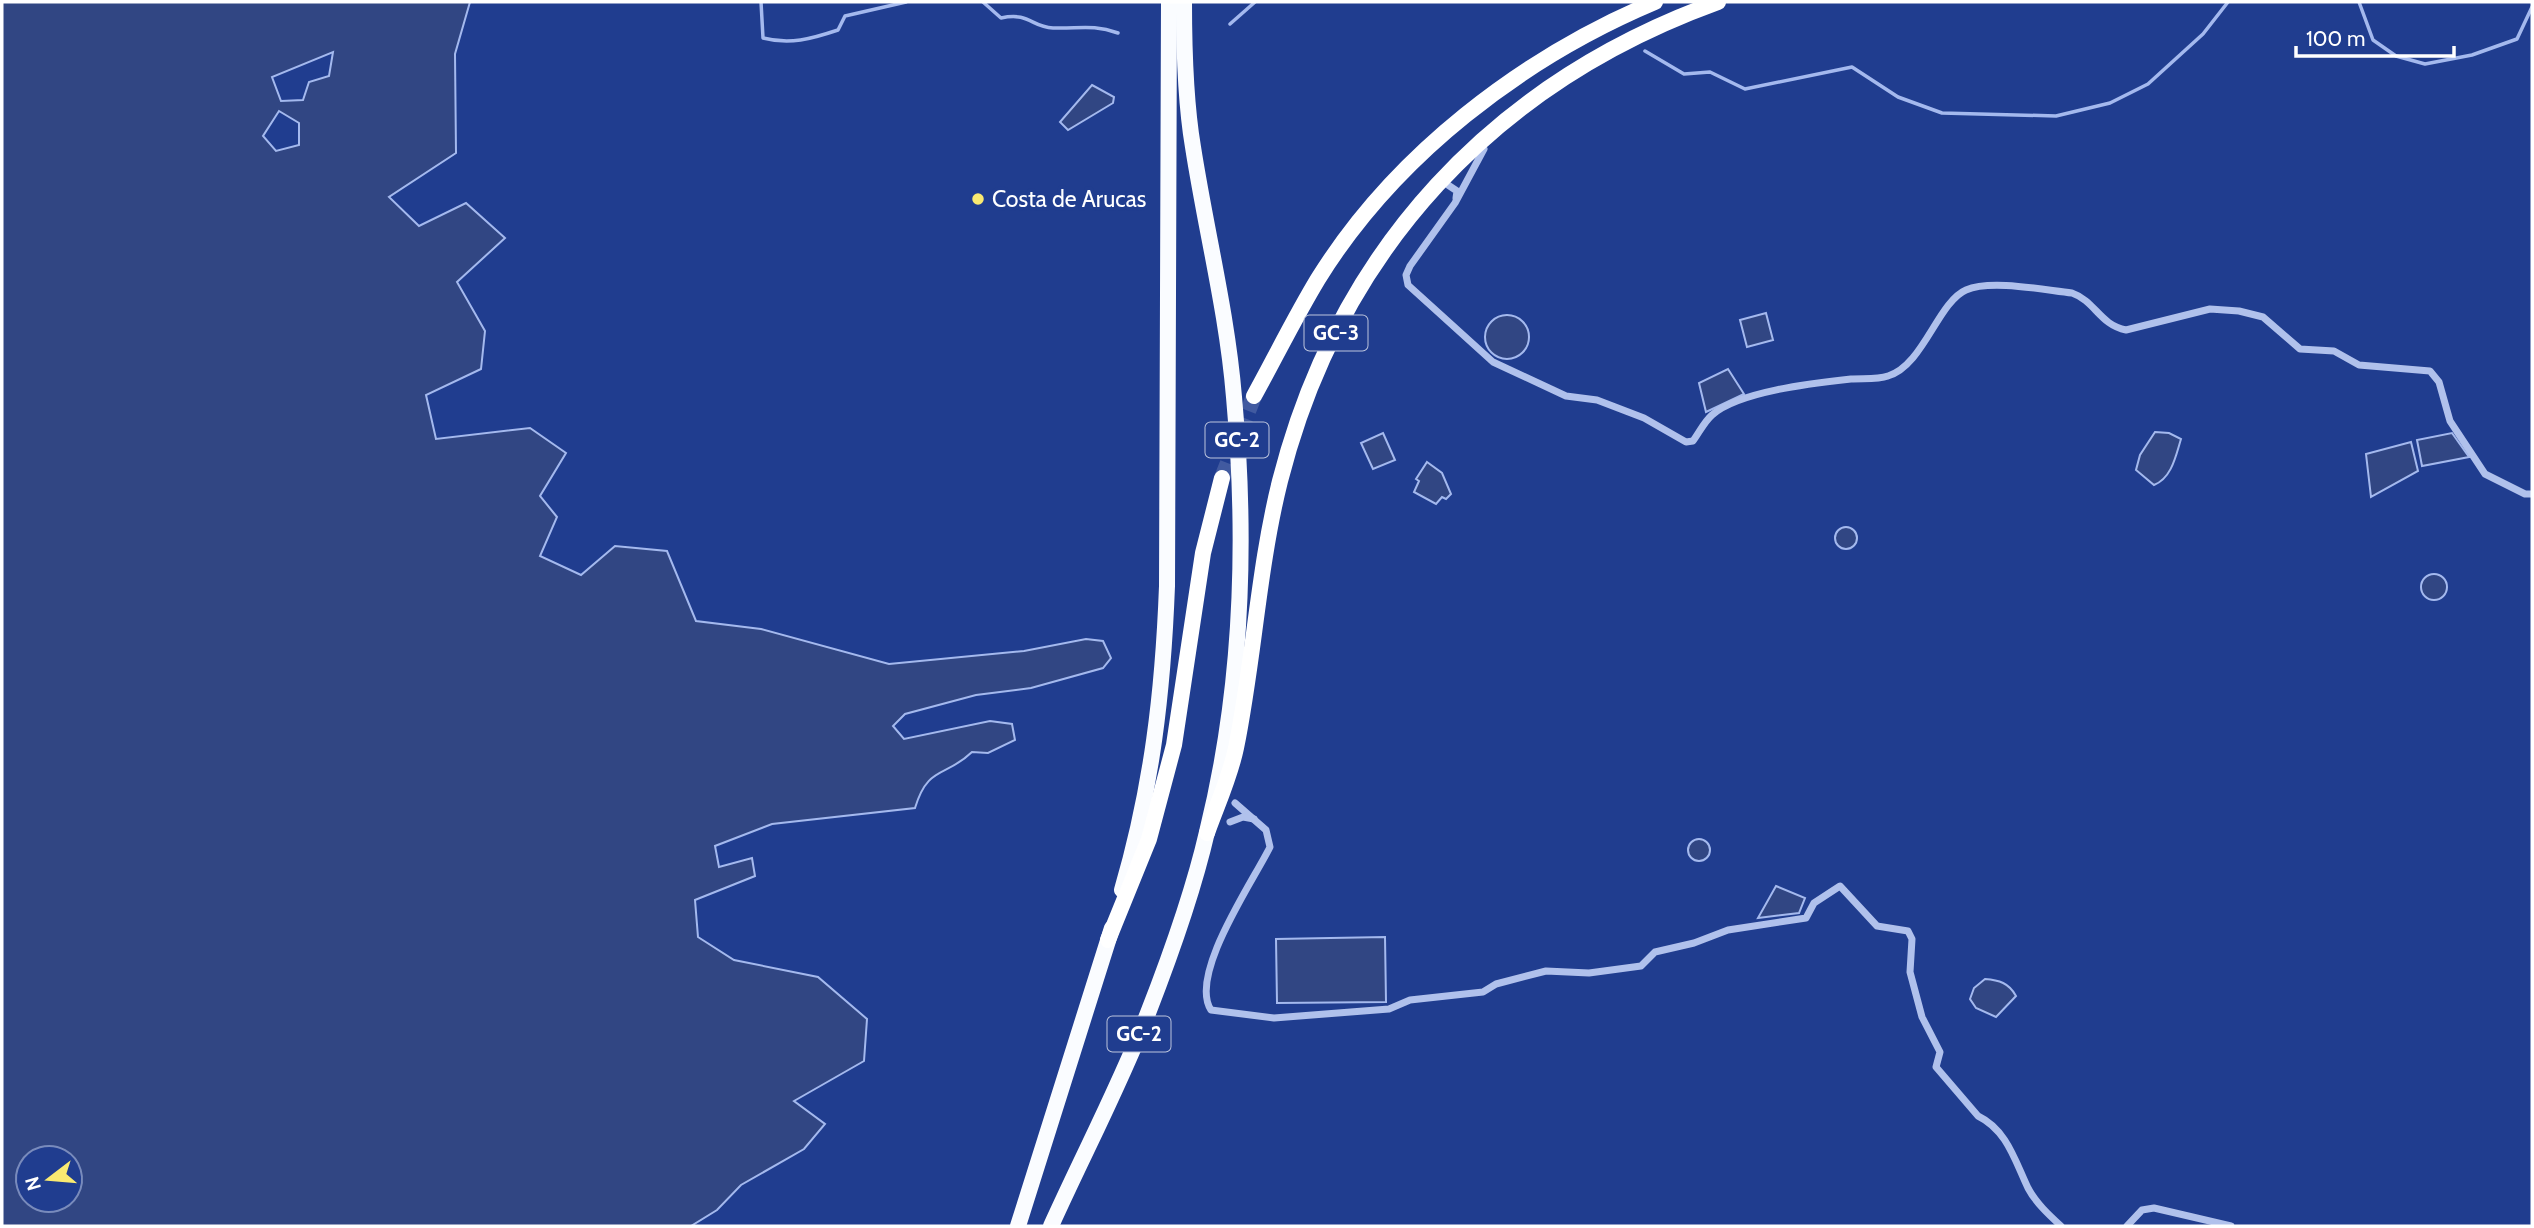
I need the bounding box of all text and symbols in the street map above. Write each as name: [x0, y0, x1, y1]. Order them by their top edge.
scale bar: [2296, 14, 2454, 58]
text: 100 m: [2306, 26, 2365, 51]
place label: Costa de Arucas: [992, 185, 1146, 213]
marker: Costa de Arucas: [970, 191, 986, 207]
road number: GC-3: [1304, 316, 1368, 350]
road number: GC-2: [1206, 422, 1268, 458]
road number: GC-2: [1108, 1016, 1170, 1052]
north arrow: [14, 1144, 84, 1214]
text: N: [20, 1174, 46, 1193]

